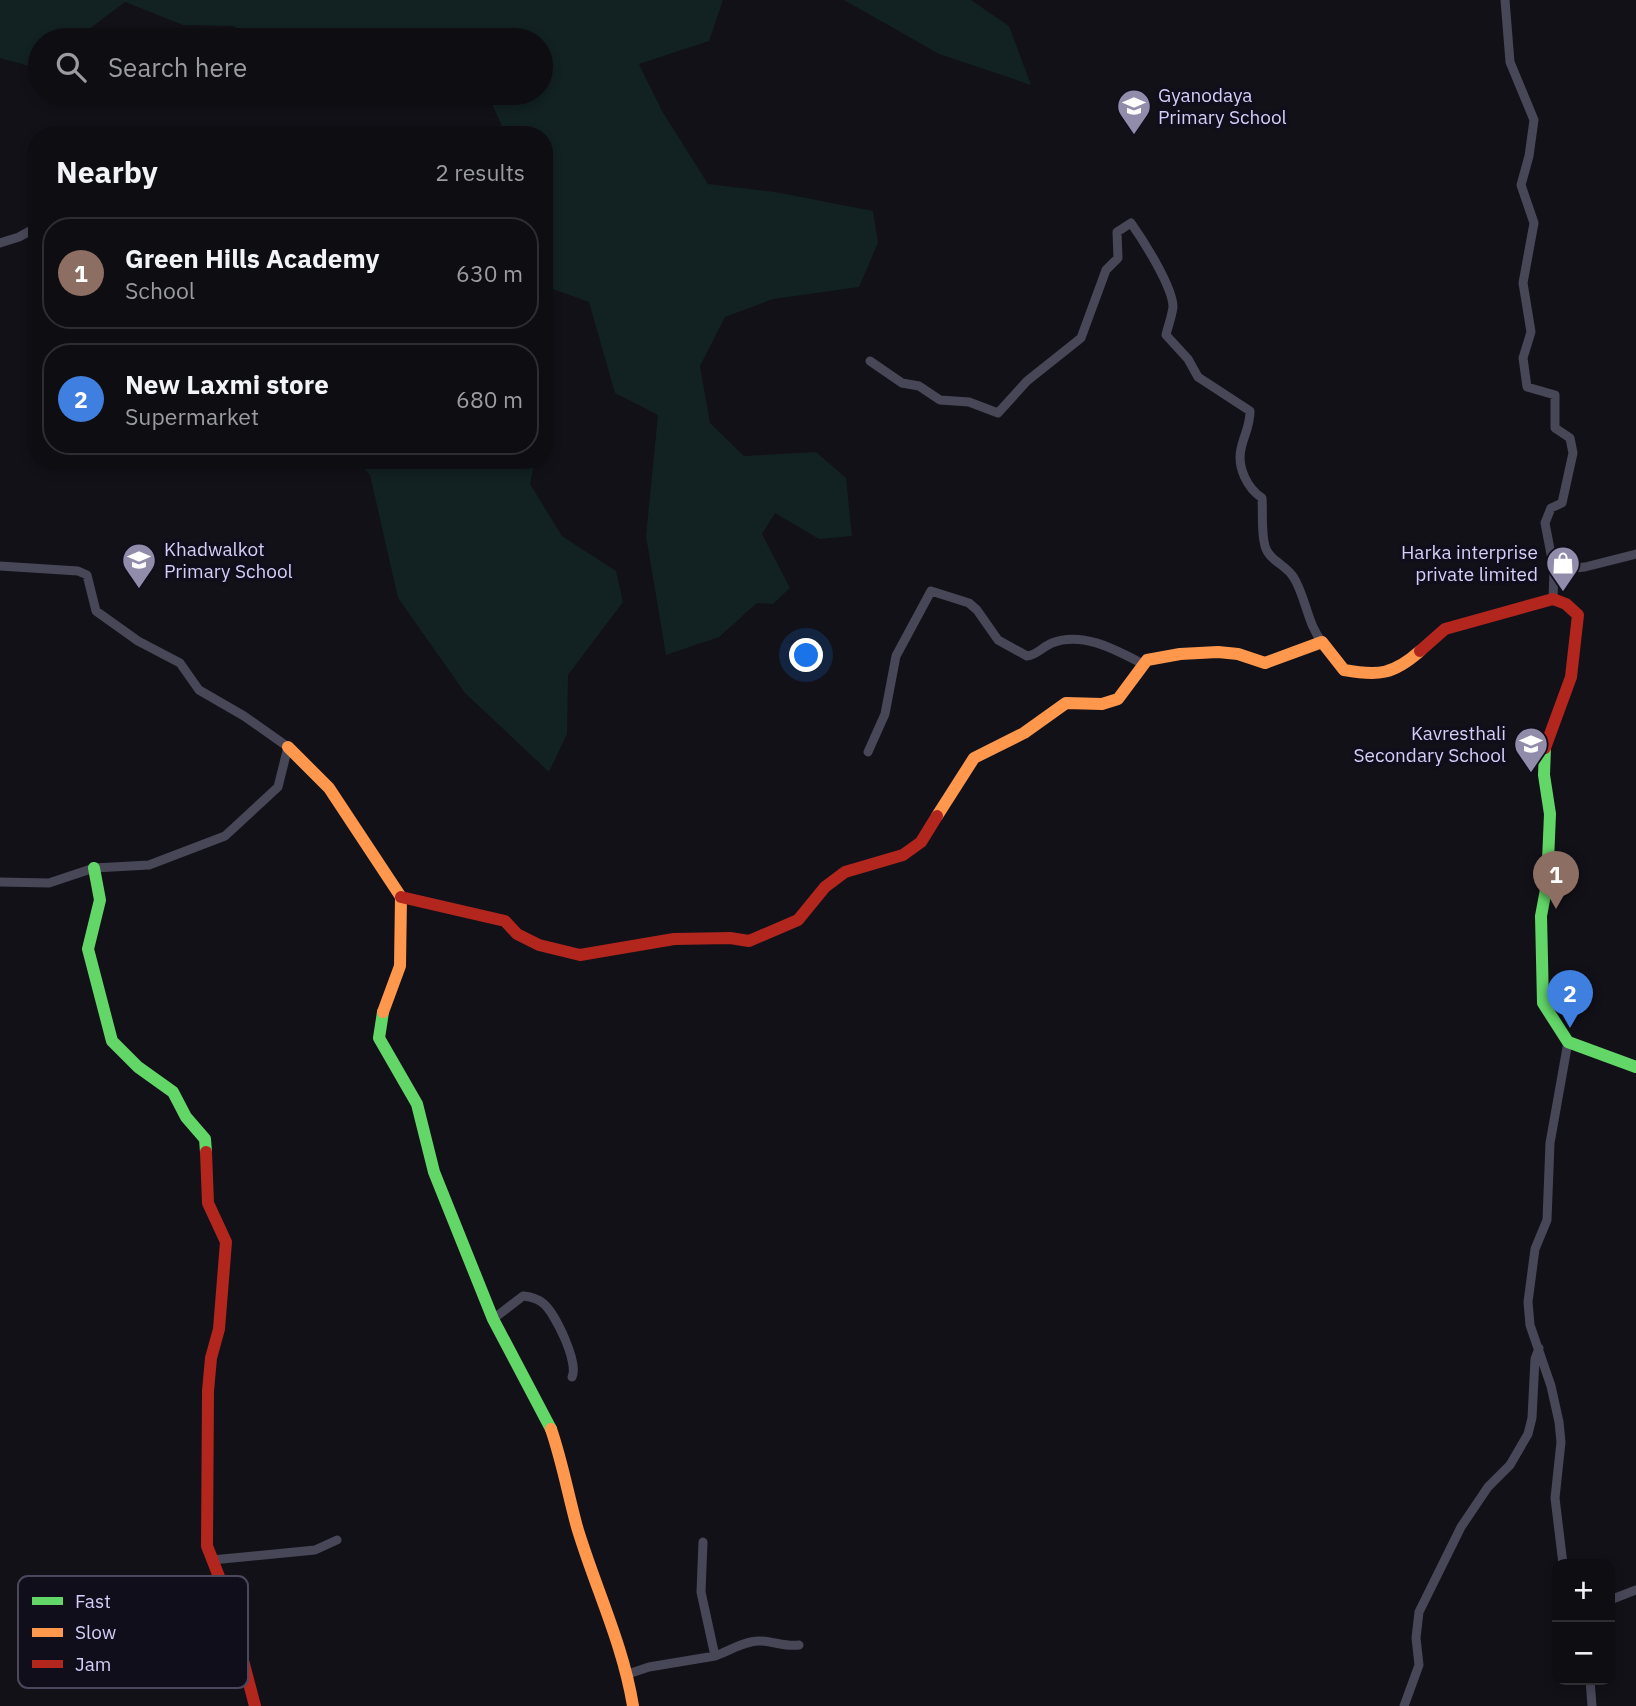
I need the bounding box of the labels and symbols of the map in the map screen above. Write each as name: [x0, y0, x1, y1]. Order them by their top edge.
place label: Gyanodaya Primary School: [1158, 83, 1287, 129]
school or university icon: Gyanodaya Primary School: [1115, 87, 1153, 136]
place label: Khadwalkot Primary School: [164, 537, 293, 583]
place label: Harka interprise private limited: [1401, 540, 1538, 586]
school or university icon: Khadwalkot Primary School: [120, 541, 158, 590]
shop icon: Harka interprise private limited: [1544, 544, 1582, 593]
your location: [789, 638, 823, 672]
place label: Kavresthali Secondary School: [1354, 721, 1506, 767]
school or university icon: Kavresthali Secondary School: [1512, 725, 1550, 774]
pin: 1: [1533, 851, 1579, 909]
pin: 2: [1547, 970, 1593, 1028]
legend: [18, 1576, 248, 1688]
text: Fast: [75, 1589, 111, 1613]
text: Slow: [75, 1620, 116, 1644]
text: Jam: [75, 1652, 111, 1676]

